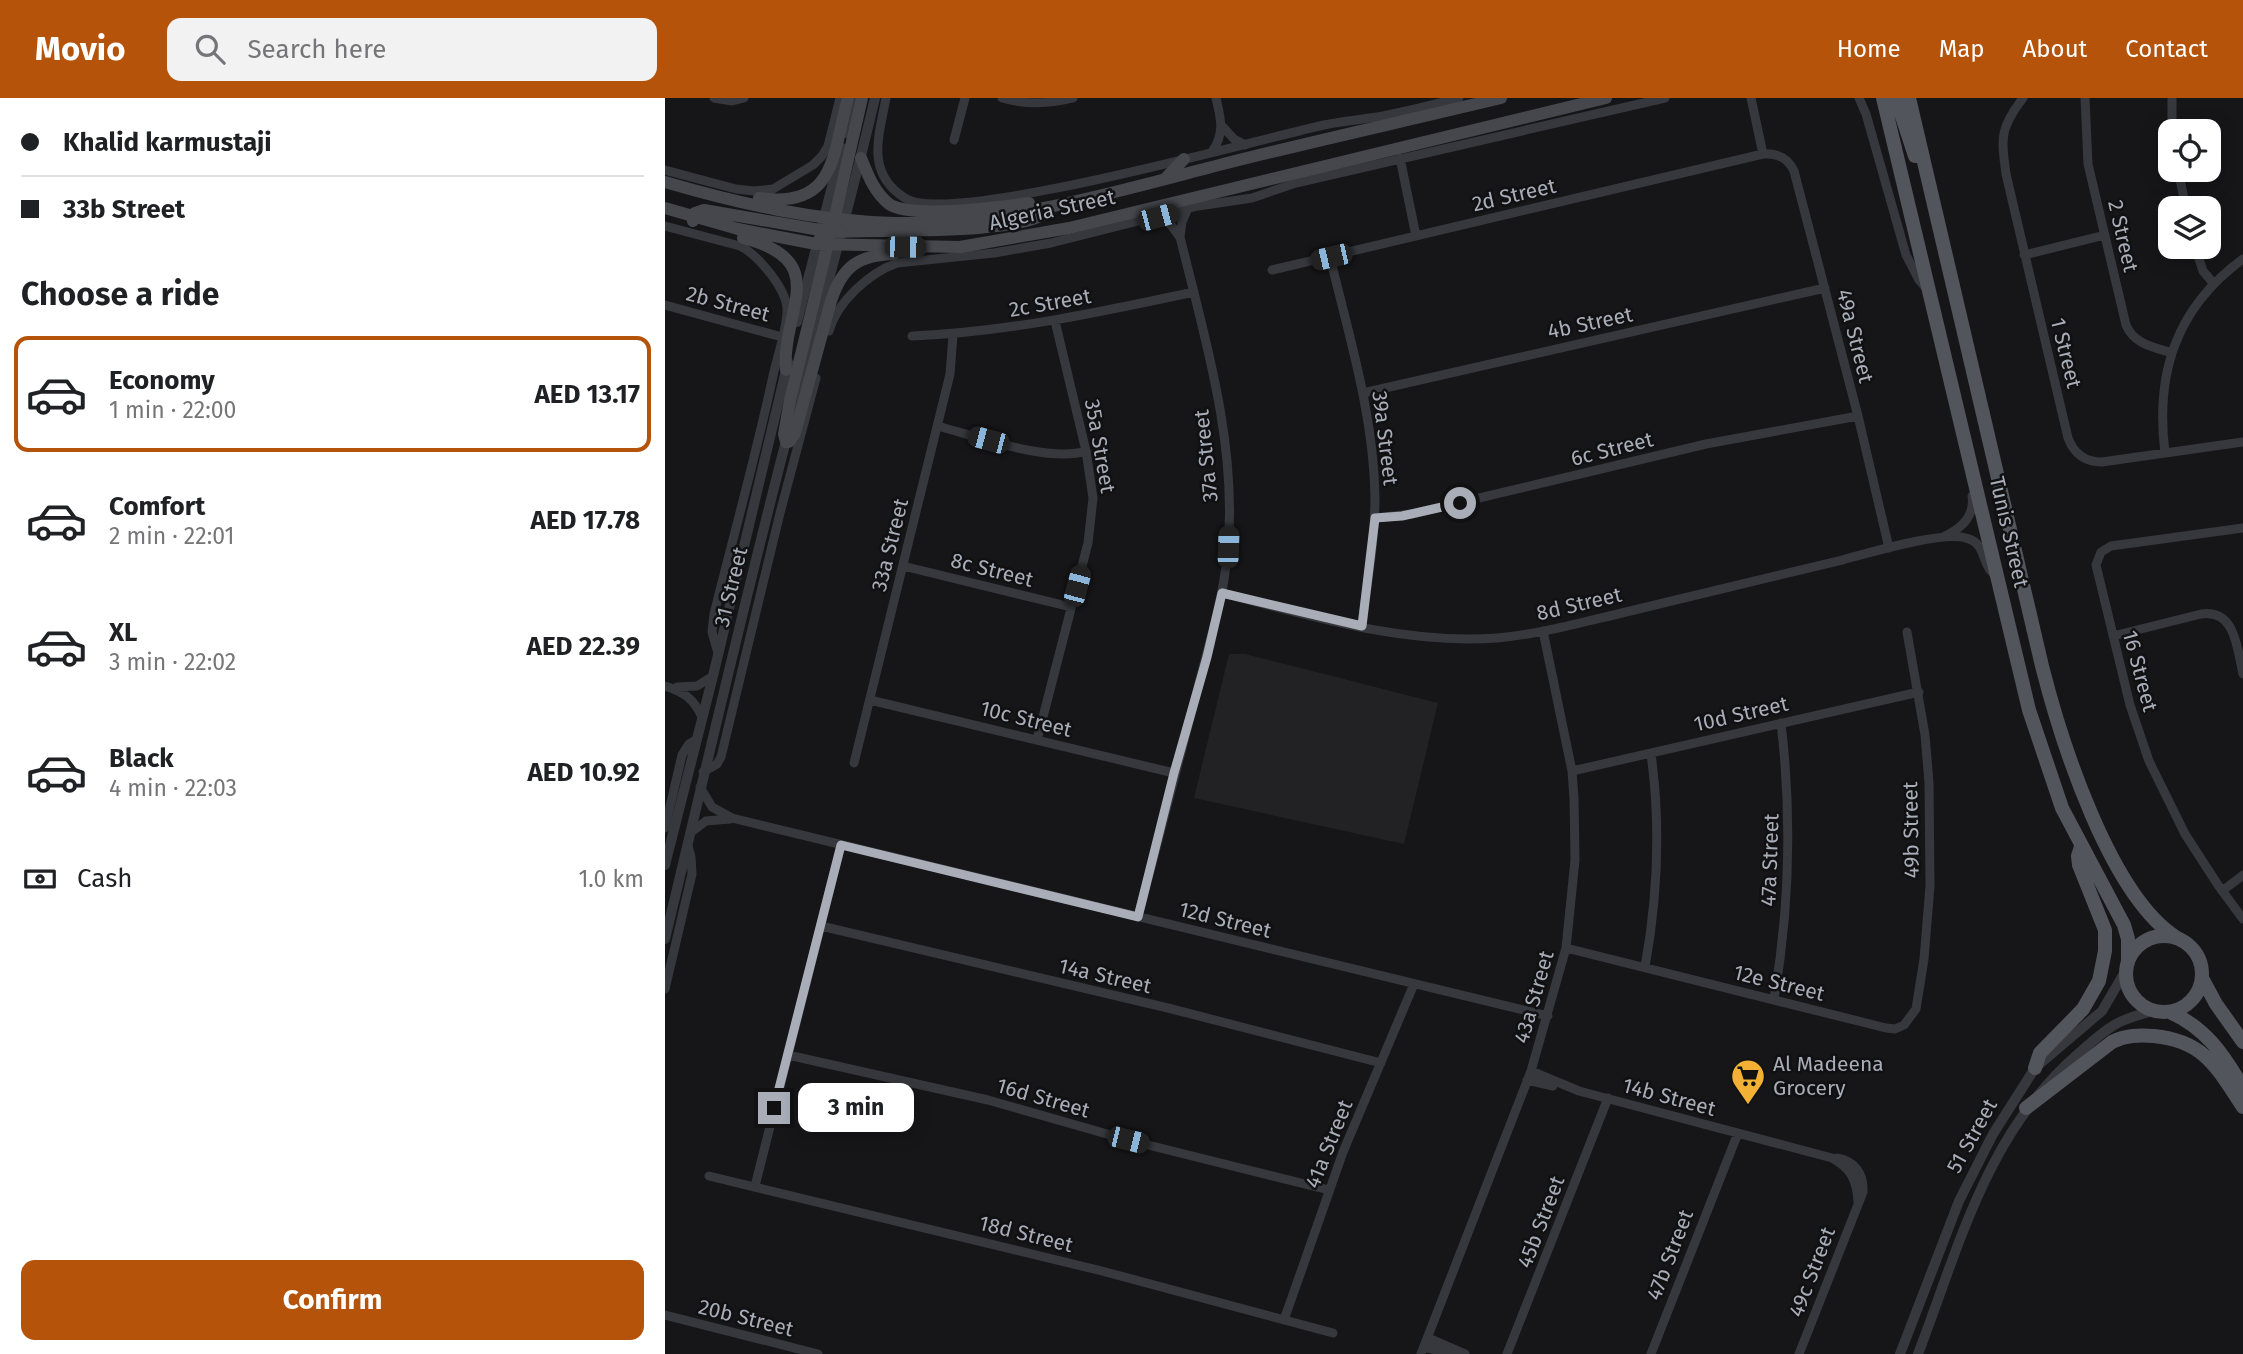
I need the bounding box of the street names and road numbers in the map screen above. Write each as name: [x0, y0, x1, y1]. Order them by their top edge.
street label: 2d Street: [1470, 173, 1559, 217]
street label: Algeria Street: [987, 184, 1118, 236]
street label: 2 Street: [2102, 198, 2144, 275]
street label: 2b Street: [683, 280, 773, 328]
street label: 2c Street: [1007, 283, 1093, 323]
street label: 49a Street: [1831, 287, 1879, 386]
street label: 4b Street: [1545, 301, 1635, 345]
street label: 1 Street: [2045, 315, 2087, 391]
street label: 39a Street: [1366, 389, 1404, 487]
street label: 35a Street: [1079, 397, 1121, 495]
street label: 37a Street: [1188, 408, 1224, 504]
street label: 6c Street: [1568, 426, 1656, 472]
street label: Tunis Street: [1984, 474, 2034, 590]
street label: 33a Street: [866, 495, 914, 594]
street label: 31 Street: [709, 544, 754, 630]
street label: 8c Street: [948, 547, 1036, 593]
street label: 8d Street: [1534, 581, 1625, 626]
street label: 16 Street: [2117, 628, 2163, 715]
street label: 10d Street: [1691, 690, 1791, 737]
street label: 10c Street: [978, 695, 1075, 743]
street label: 49b Street: [1897, 781, 1925, 879]
street label: 47a Street: [1755, 812, 1785, 907]
street label: 12d Street: [1176, 896, 1274, 944]
street label: 43a Street: [1508, 947, 1560, 1046]
street label: 14a Street: [1056, 953, 1154, 999]
street label: 12e Street: [1731, 959, 1828, 1007]
street label: 16d Street: [994, 1072, 1093, 1124]
street label: 14b Street: [1620, 1072, 1719, 1122]
street label: 51 Street: [1941, 1094, 2003, 1178]
street label: 41a Street: [1300, 1096, 1359, 1192]
street label: 45b Street: [1512, 1172, 1571, 1272]
street label: 47b Street: [1641, 1206, 1699, 1304]
street label: 18d Street: [976, 1210, 1076, 1258]
street label: 49c Street: [1783, 1223, 1841, 1321]
street label: 20b Street: [696, 1294, 797, 1342]

